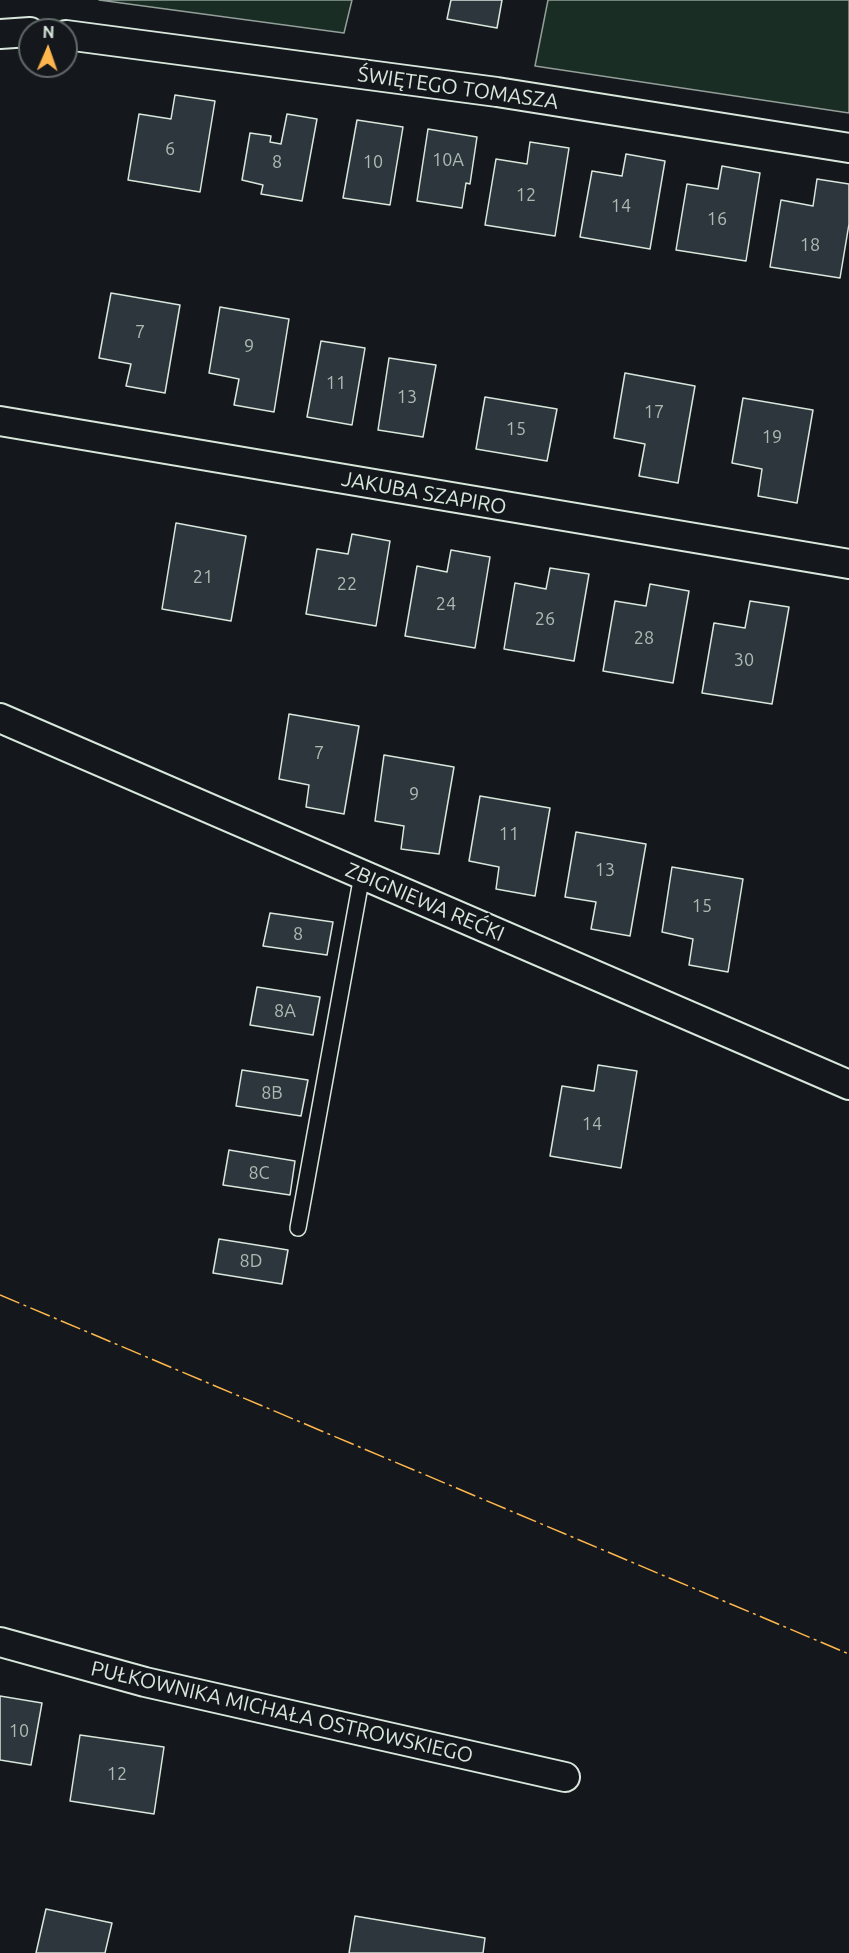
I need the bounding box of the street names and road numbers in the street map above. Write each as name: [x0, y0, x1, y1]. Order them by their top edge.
street label: ŚWIĘTEGO TOMASZA: [356, 61, 560, 115]
street label: JAKUBA SZAPIRO: [340, 466, 508, 520]
street label: ZBIGNIEWA REĆKI: [342, 857, 508, 947]
street label: PUŁKOWNIKA MICHAŁA OSTROWSKIEGO: [88, 1656, 476, 1768]

